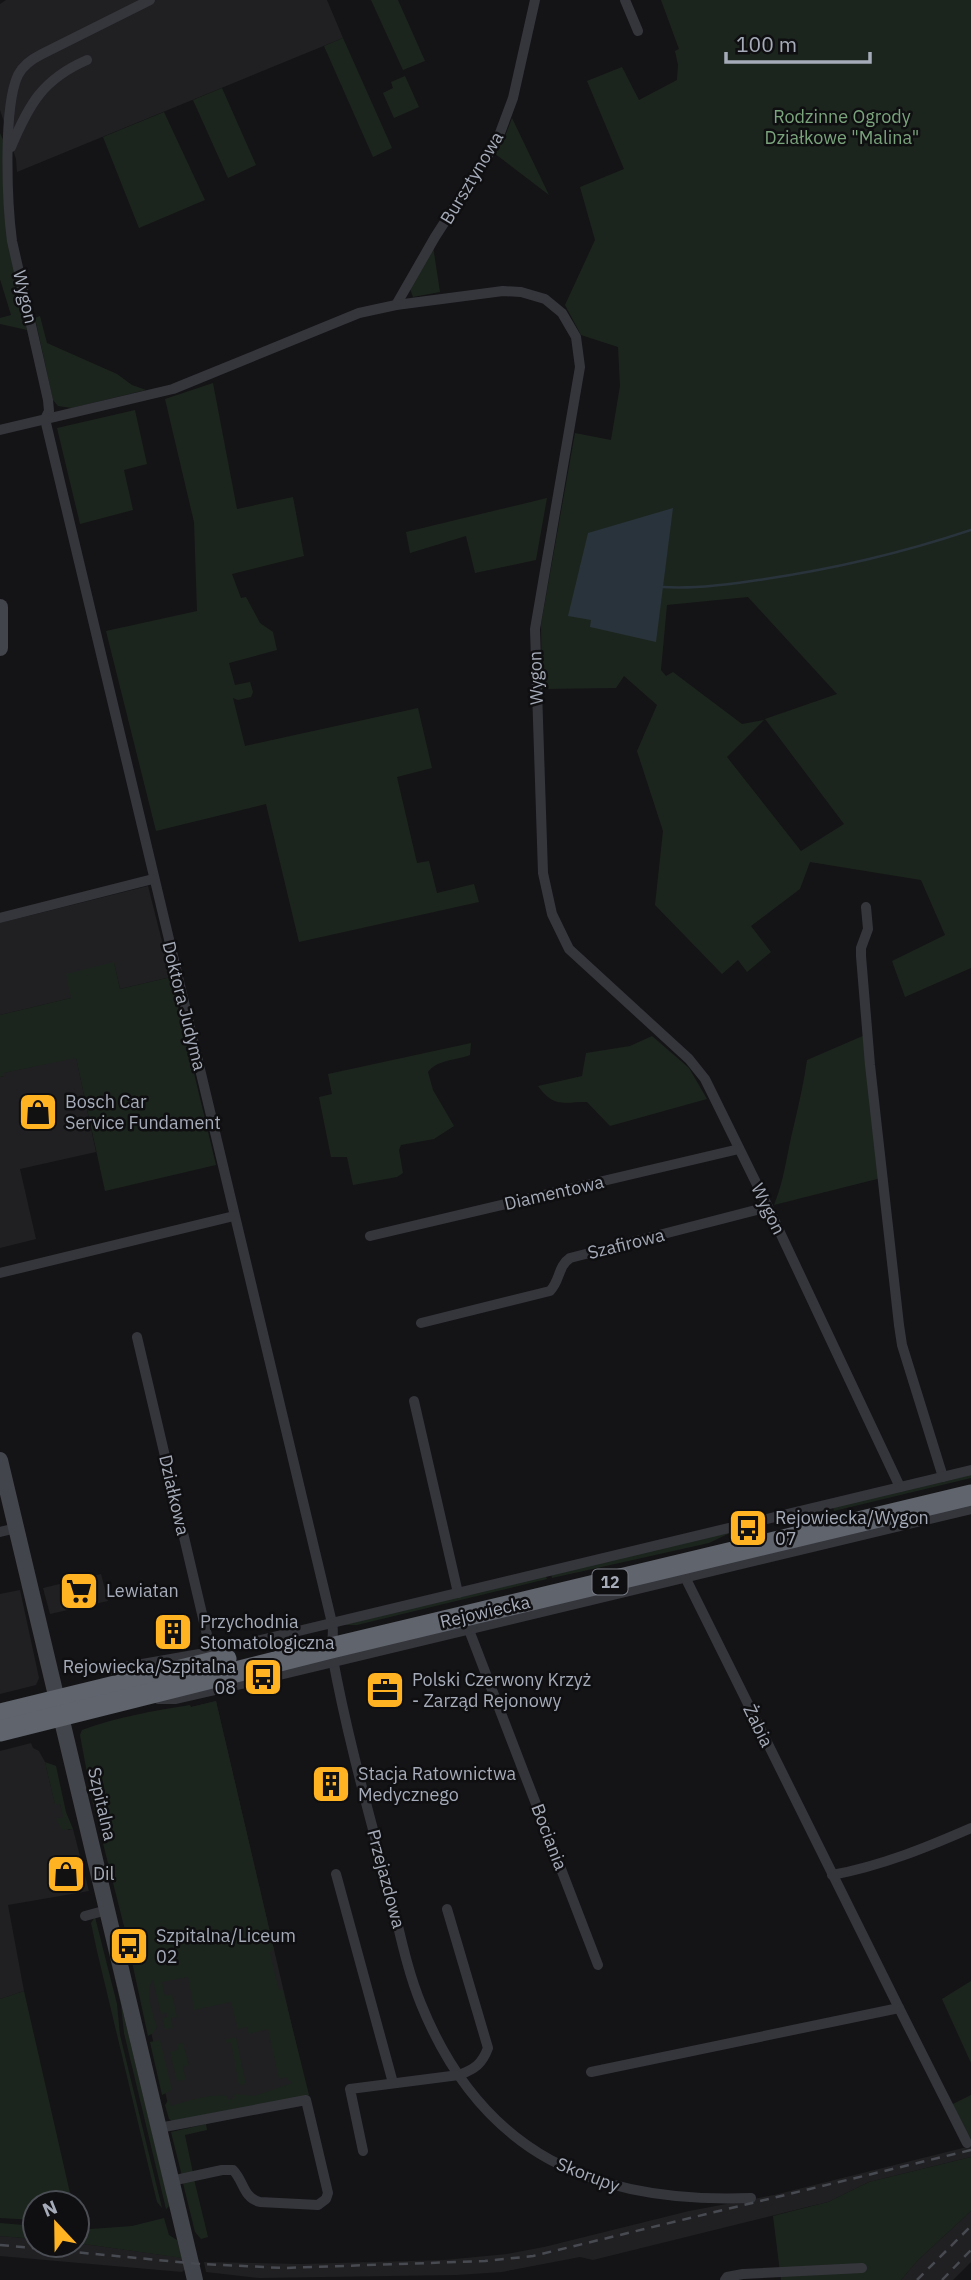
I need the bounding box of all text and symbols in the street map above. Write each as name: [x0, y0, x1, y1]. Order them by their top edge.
scale bar: [726, 21, 870, 65]
text: 100 m: [736, 30, 797, 58]
park label: Rodzinne Ogrody Działkowe "Malina": [765, 105, 919, 149]
street label: Bursztynowa: [435, 127, 508, 228]
street label: Wygon: [8, 268, 43, 326]
street label: Wygon: [523, 651, 548, 705]
street label: Doktora Judyma: [157, 939, 212, 1073]
place label: Bosch Car Service Fundament: [65, 1090, 221, 1134]
shop icon: Bosch Car Service Fundament: [17, 1091, 59, 1133]
street label: Diamentowa: [502, 1170, 606, 1215]
street label: Wygon: [746, 1179, 791, 1238]
street label: Szafirowa: [585, 1223, 667, 1264]
street label: Działkowa: [154, 1452, 195, 1538]
place label: Rejowiecka/Wygon 07: [775, 1506, 929, 1550]
bus stop icon: Rejowiecka/Wygon 07: [727, 1507, 769, 1549]
supermarket icon: Lewiatan: [58, 1570, 100, 1612]
road number: 12: [592, 1570, 628, 1594]
place label: Lewiatan: [106, 1579, 179, 1602]
street label: Rejowiecka: [438, 1590, 533, 1633]
place label: Przychodnia Stomatologiczna: [200, 1610, 335, 1654]
building icon: Przychodnia Stomatologiczna: [152, 1611, 194, 1653]
place label: Rejowiecka/Szpitalna 08: [63, 1655, 236, 1699]
bus stop icon: Rejowiecka/Szpitalna 08: [242, 1656, 284, 1698]
place label: Polski Czerwony Krzyż - Zarząd Rejonowy: [412, 1668, 591, 1712]
office icon: Polski Czerwony Krzyż - Zarząd Rejonowy: [364, 1669, 406, 1711]
street label: Żabia: [738, 1701, 779, 1751]
place label: Stacja Ratownictwa Medycznego: [358, 1762, 517, 1806]
building icon: Stacja Ratownictwa Medycznego: [310, 1763, 352, 1805]
street label: Szpitalna: [83, 1765, 122, 1843]
street label: Bociania: [526, 1800, 573, 1874]
street label: Przejazdowa: [362, 1827, 411, 1931]
shop icon: Dil: [45, 1853, 87, 1895]
place label: Dil: [93, 1862, 115, 1885]
place label: Szpitalna/Liceum 02: [156, 1924, 296, 1968]
bus stop icon: Szpitalna/Liceum 02: [108, 1925, 150, 1967]
street label: Skorupy: [553, 2152, 623, 2197]
north arrow: [21, 2189, 91, 2259]
text: N: [39, 2195, 61, 2222]

